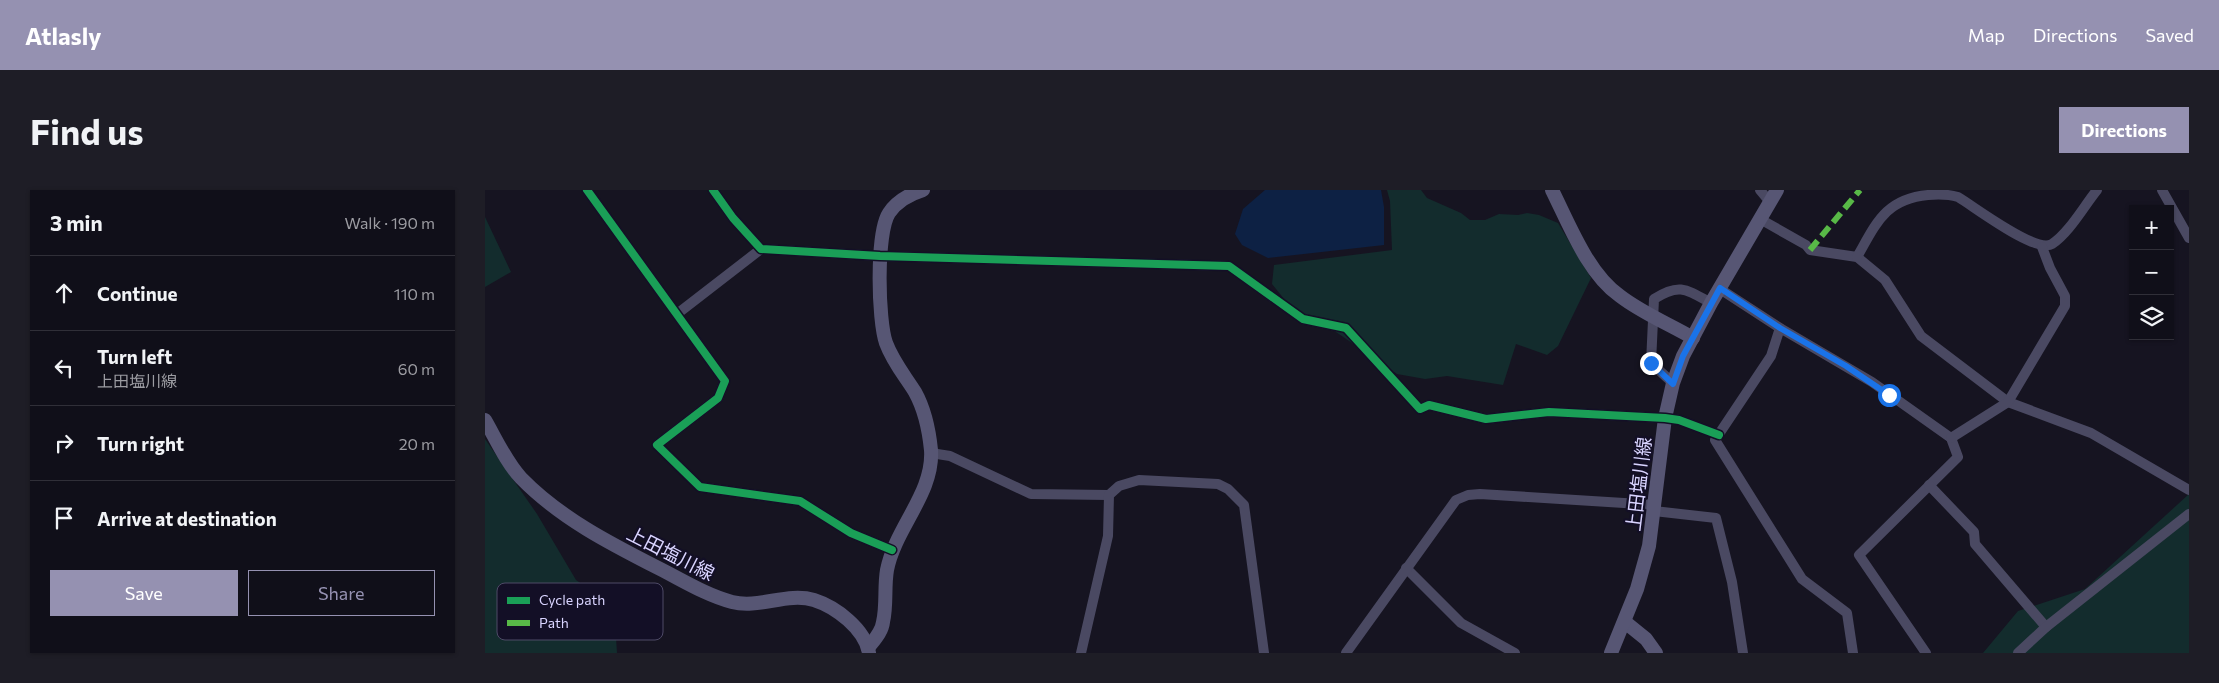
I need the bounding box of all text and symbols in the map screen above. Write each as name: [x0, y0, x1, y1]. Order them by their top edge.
text: Atlasly: [25, 21, 102, 50]
text: Map: [1968, 24, 2005, 46]
text: Directions: [2033, 24, 2117, 46]
text: Saved: [2145, 24, 2194, 46]
button: Directions: [2059, 107, 2189, 153]
text: Find us: [30, 109, 144, 152]
map controls: [2129, 205, 2174, 340]
button: +: [2129, 205, 2174, 250]
text: 3 min: [50, 210, 103, 235]
text: Walk · 190 m: [345, 213, 435, 232]
button: −: [2129, 250, 2174, 295]
icon: ahead: [50, 279, 78, 307]
text: Continue: [97, 282, 177, 305]
text: 110 m: [394, 284, 435, 303]
button: layers: [2129, 295, 2174, 340]
text: Turn left: [97, 345, 172, 368]
route end: [1640, 352, 1663, 375]
icon: left: [50, 354, 78, 382]
text: 60 m: [398, 359, 435, 378]
text: 上田塩川線: [97, 371, 177, 390]
route start: [1878, 384, 1901, 407]
icon: right: [50, 429, 78, 457]
text: Turn right: [97, 432, 184, 455]
text: 20 m: [399, 434, 435, 453]
street label: 上田塩川線: [1621, 435, 1655, 533]
icon: arrive: [50, 504, 78, 532]
text: Arrive at destination: [97, 507, 277, 530]
street label: 上田塩川線: [623, 521, 719, 585]
button: Save: [50, 570, 238, 616]
button: Share: [248, 570, 435, 616]
legend: [497, 583, 663, 640]
text: Cycle path: [539, 591, 605, 608]
text: Path: [539, 614, 569, 631]

